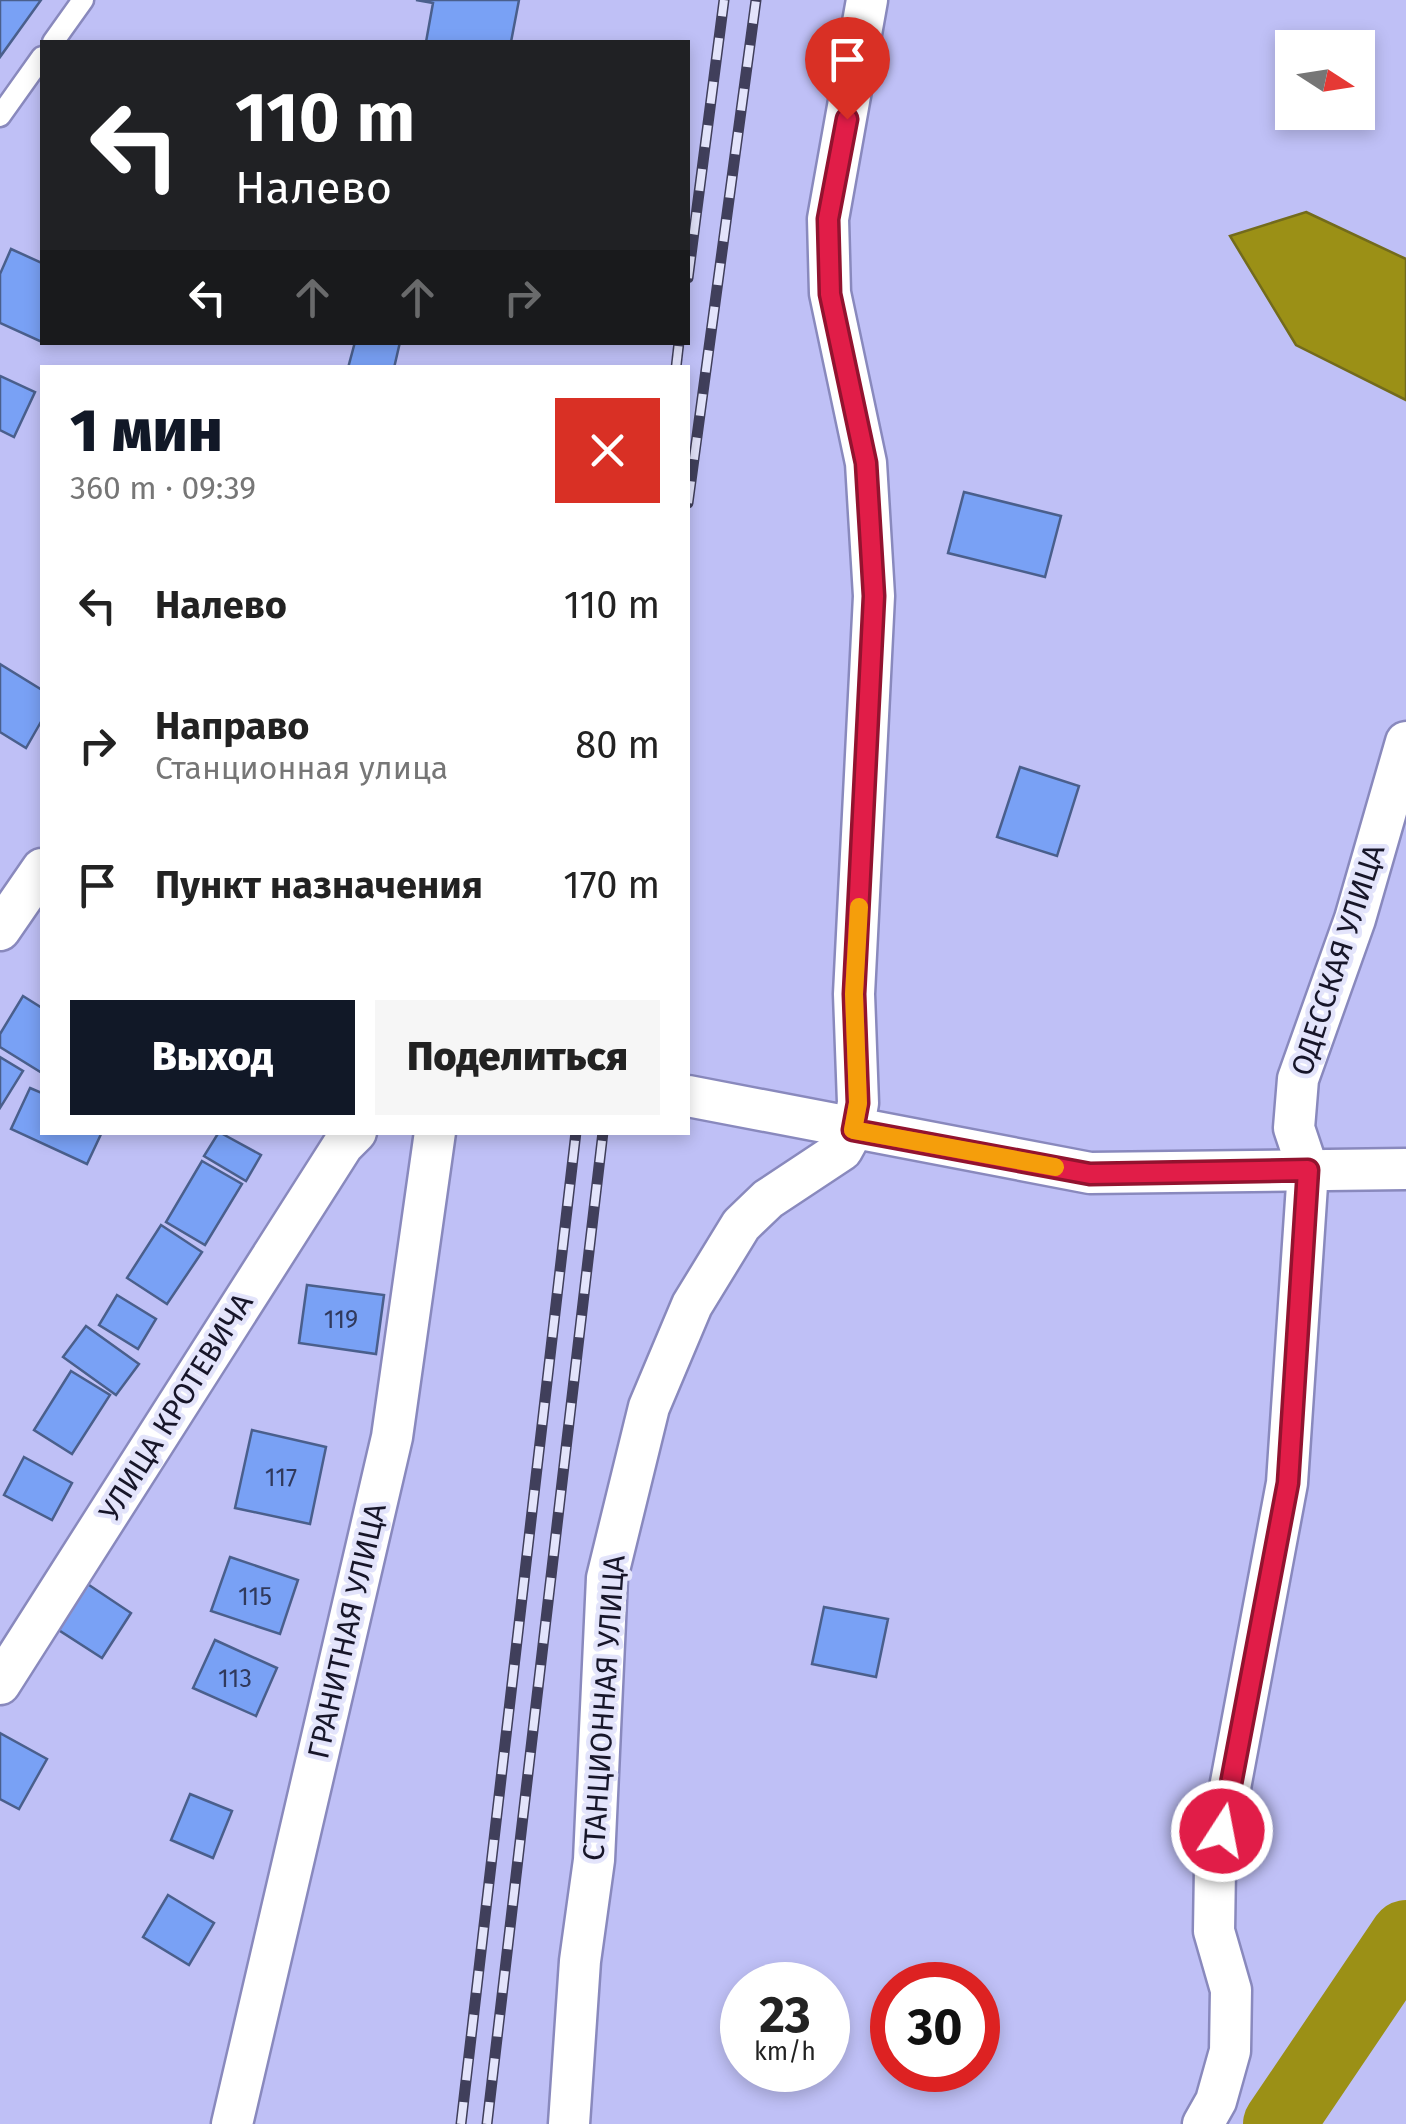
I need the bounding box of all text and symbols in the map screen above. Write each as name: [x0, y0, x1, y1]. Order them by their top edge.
pin: [805, 17, 890, 120]
north arrow: [1275, 30, 1375, 130]
map controls: [1275, 30, 1375, 130]
icon: arrive: [820, 32, 875, 87]
text: 110 m: [235, 76, 415, 160]
icon: left: [70, 80, 200, 210]
text: Налево: [235, 161, 392, 215]
icon: left: [180, 270, 235, 325]
icon: ahead: [285, 270, 340, 325]
icon: ahead: [390, 270, 445, 325]
icon: right: [495, 270, 550, 325]
text: 1 мин: [70, 395, 223, 467]
button: close: [555, 398, 660, 503]
text: 360 m · 09:39: [70, 469, 256, 507]
icon: left: [70, 578, 125, 633]
text: Налево: [155, 582, 287, 628]
text: 110 m: [564, 582, 660, 628]
text: Направо: [155, 703, 309, 749]
icon: right: [70, 718, 125, 773]
text: 80 m: [575, 722, 660, 768]
text: Станционная улица: [155, 749, 448, 787]
street label: ОДЕССКАЯ УЛИЦА: [1284, 839, 1393, 1080]
icon: arrive: [70, 858, 125, 913]
text: Пункт назначения: [155, 862, 483, 908]
text: 170 m: [563, 862, 660, 908]
button: Выход: [70, 1000, 355, 1115]
button: Поделиться: [375, 1000, 660, 1115]
street label: УЛИЦА КРОТЕВИЧА: [91, 1286, 261, 1527]
house number: 119: [324, 1305, 358, 1335]
house number: 117: [265, 1463, 297, 1493]
street label: ГРАНИТНАЯ УЛИЦА: [300, 1499, 394, 1762]
street label: СТАНЦИОННАЯ УЛИЦА: [575, 1553, 633, 1862]
house number: 115: [238, 1582, 272, 1612]
house number: 113: [218, 1664, 252, 1694]
position arrow: [1170, 1779, 1274, 1883]
speed limit sign: 30: [870, 1962, 1000, 2092]
text: 23: [759, 1985, 811, 2045]
text: km/h: [754, 2037, 816, 2067]

